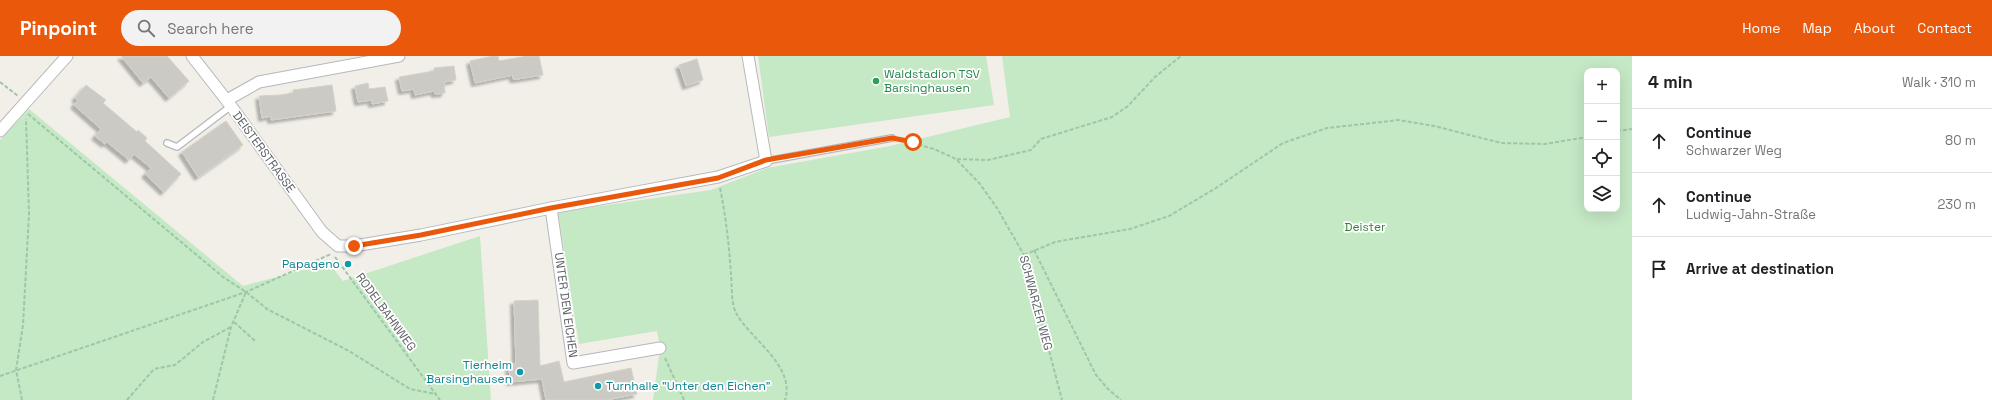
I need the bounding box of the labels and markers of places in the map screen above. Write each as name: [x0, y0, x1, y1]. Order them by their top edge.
place label: Waldstadion TSV Barsinghausen: [884, 66, 981, 96]
marker: Waldstadion TSV Barsinghausen: [871, 76, 881, 86]
place label: Papageno: [282, 256, 340, 272]
marker: Papageno: [343, 259, 353, 269]
place label: Tierheim Barsinghausen: [426, 357, 512, 387]
marker: Tierheim Barsinghausen: [515, 367, 525, 377]
place label: Turnhalle "Unter den Eichen": [606, 378, 771, 394]
marker: Turnhalle "Unter den Eichen": [593, 381, 603, 391]

